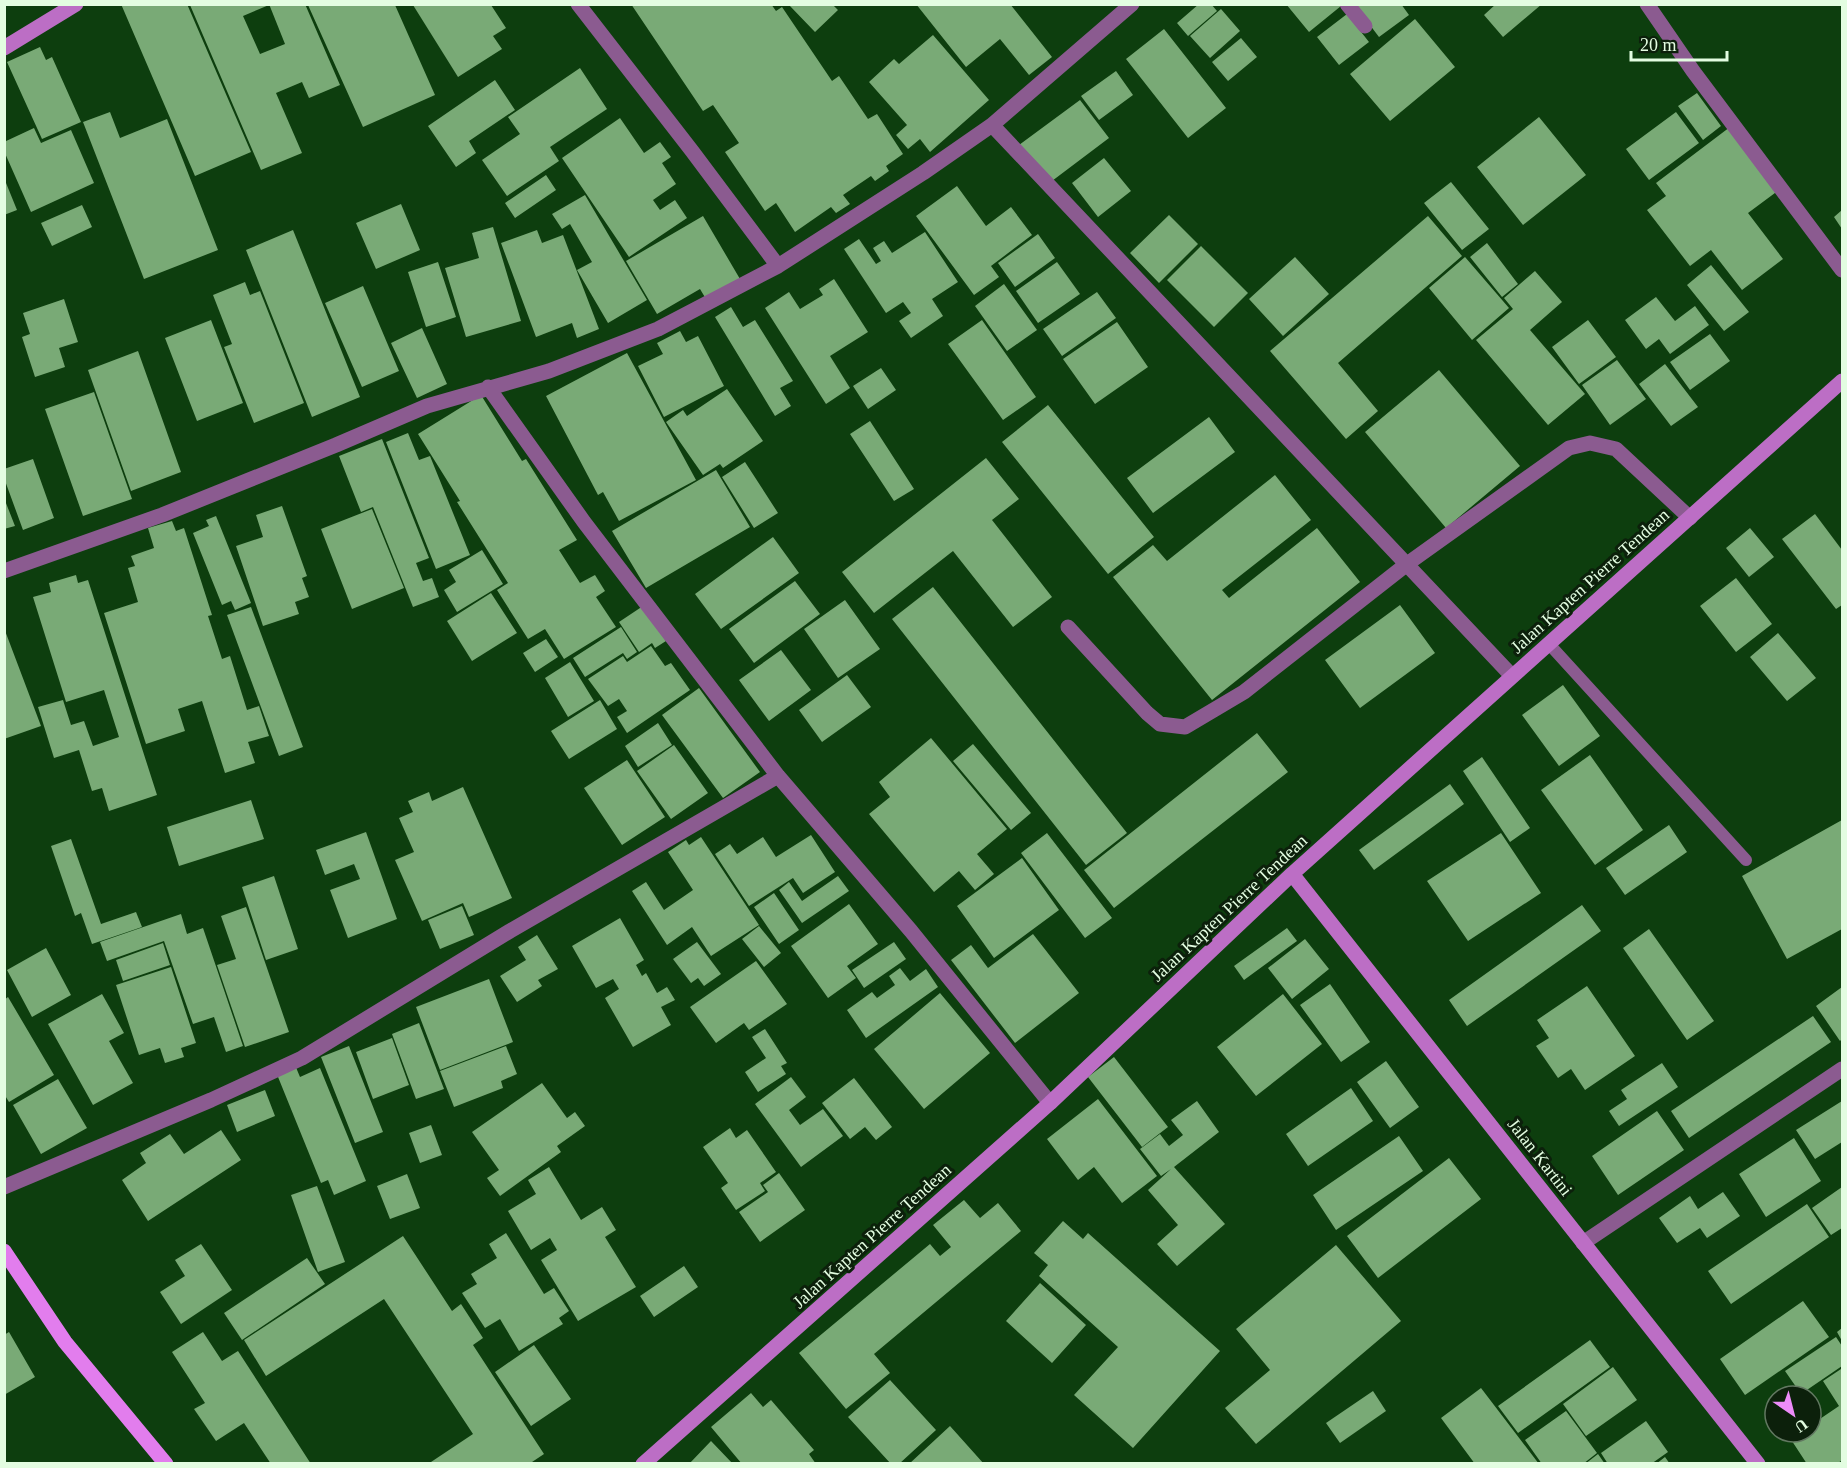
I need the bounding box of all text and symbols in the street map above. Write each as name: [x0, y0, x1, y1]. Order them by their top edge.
scale bar: [1631, 24, 1727, 62]
text: 20 m: [1640, 35, 1677, 55]
street label: Jalan Kapten Pierre Tendean: [1507, 505, 1673, 657]
street label: Jalan Kapten Pierre Tendean: [1147, 830, 1311, 986]
street label: Jalan Kartini: [1504, 1114, 1576, 1200]
street label: Jalan Kapten Pierre Tendean: [789, 1160, 955, 1312]
north arrow: [1763, 1384, 1823, 1444]
text: U: [1791, 1416, 1811, 1436]

